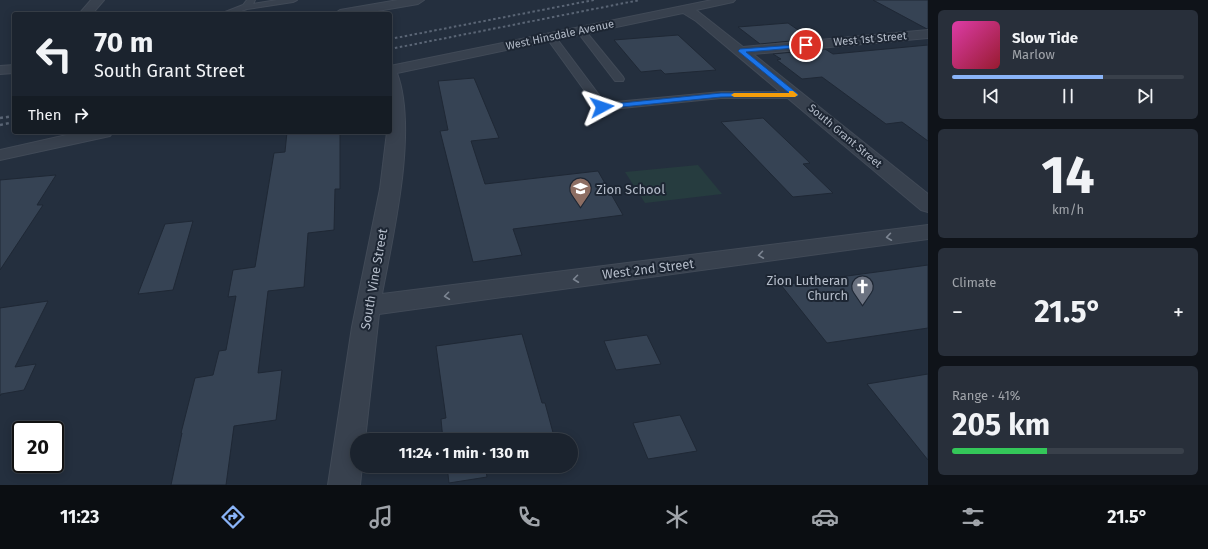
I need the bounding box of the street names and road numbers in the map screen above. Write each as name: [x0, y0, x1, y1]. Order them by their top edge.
street label: West Hinsdale Avenue: [505, 17, 615, 53]
street label: West 1st Street: [833, 29, 907, 49]
street label: South Grant Street: [806, 101, 884, 171]
street label: South Vine Street: [358, 227, 390, 331]
street label: West 2nd Street: [601, 256, 695, 282]

